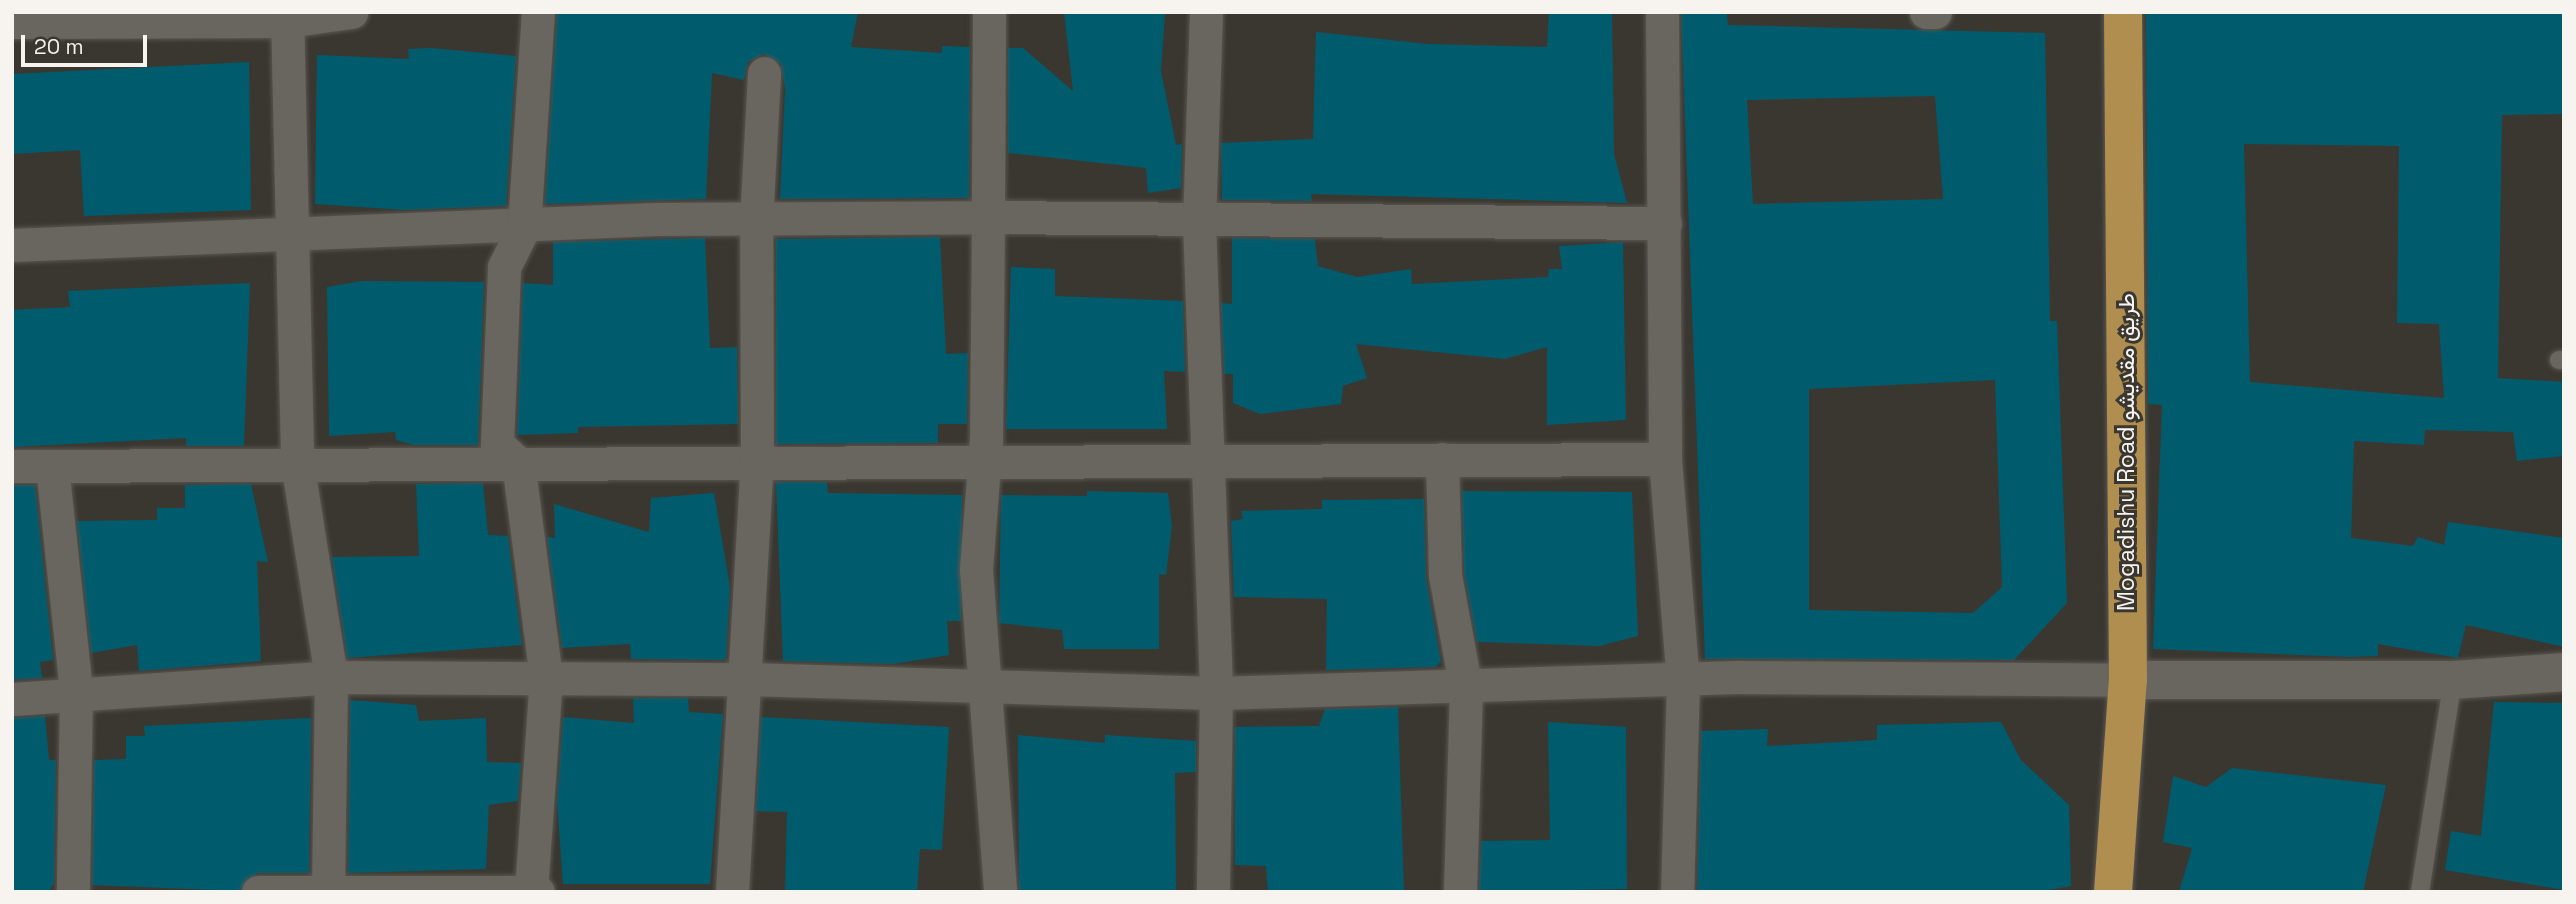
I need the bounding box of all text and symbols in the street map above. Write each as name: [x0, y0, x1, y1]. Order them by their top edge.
scale bar: [24, 21, 150, 65]
text: 20 m: [34, 33, 84, 60]
street label: Mogadishu Road طريق مقديشو: [2112, 293, 2140, 611]

